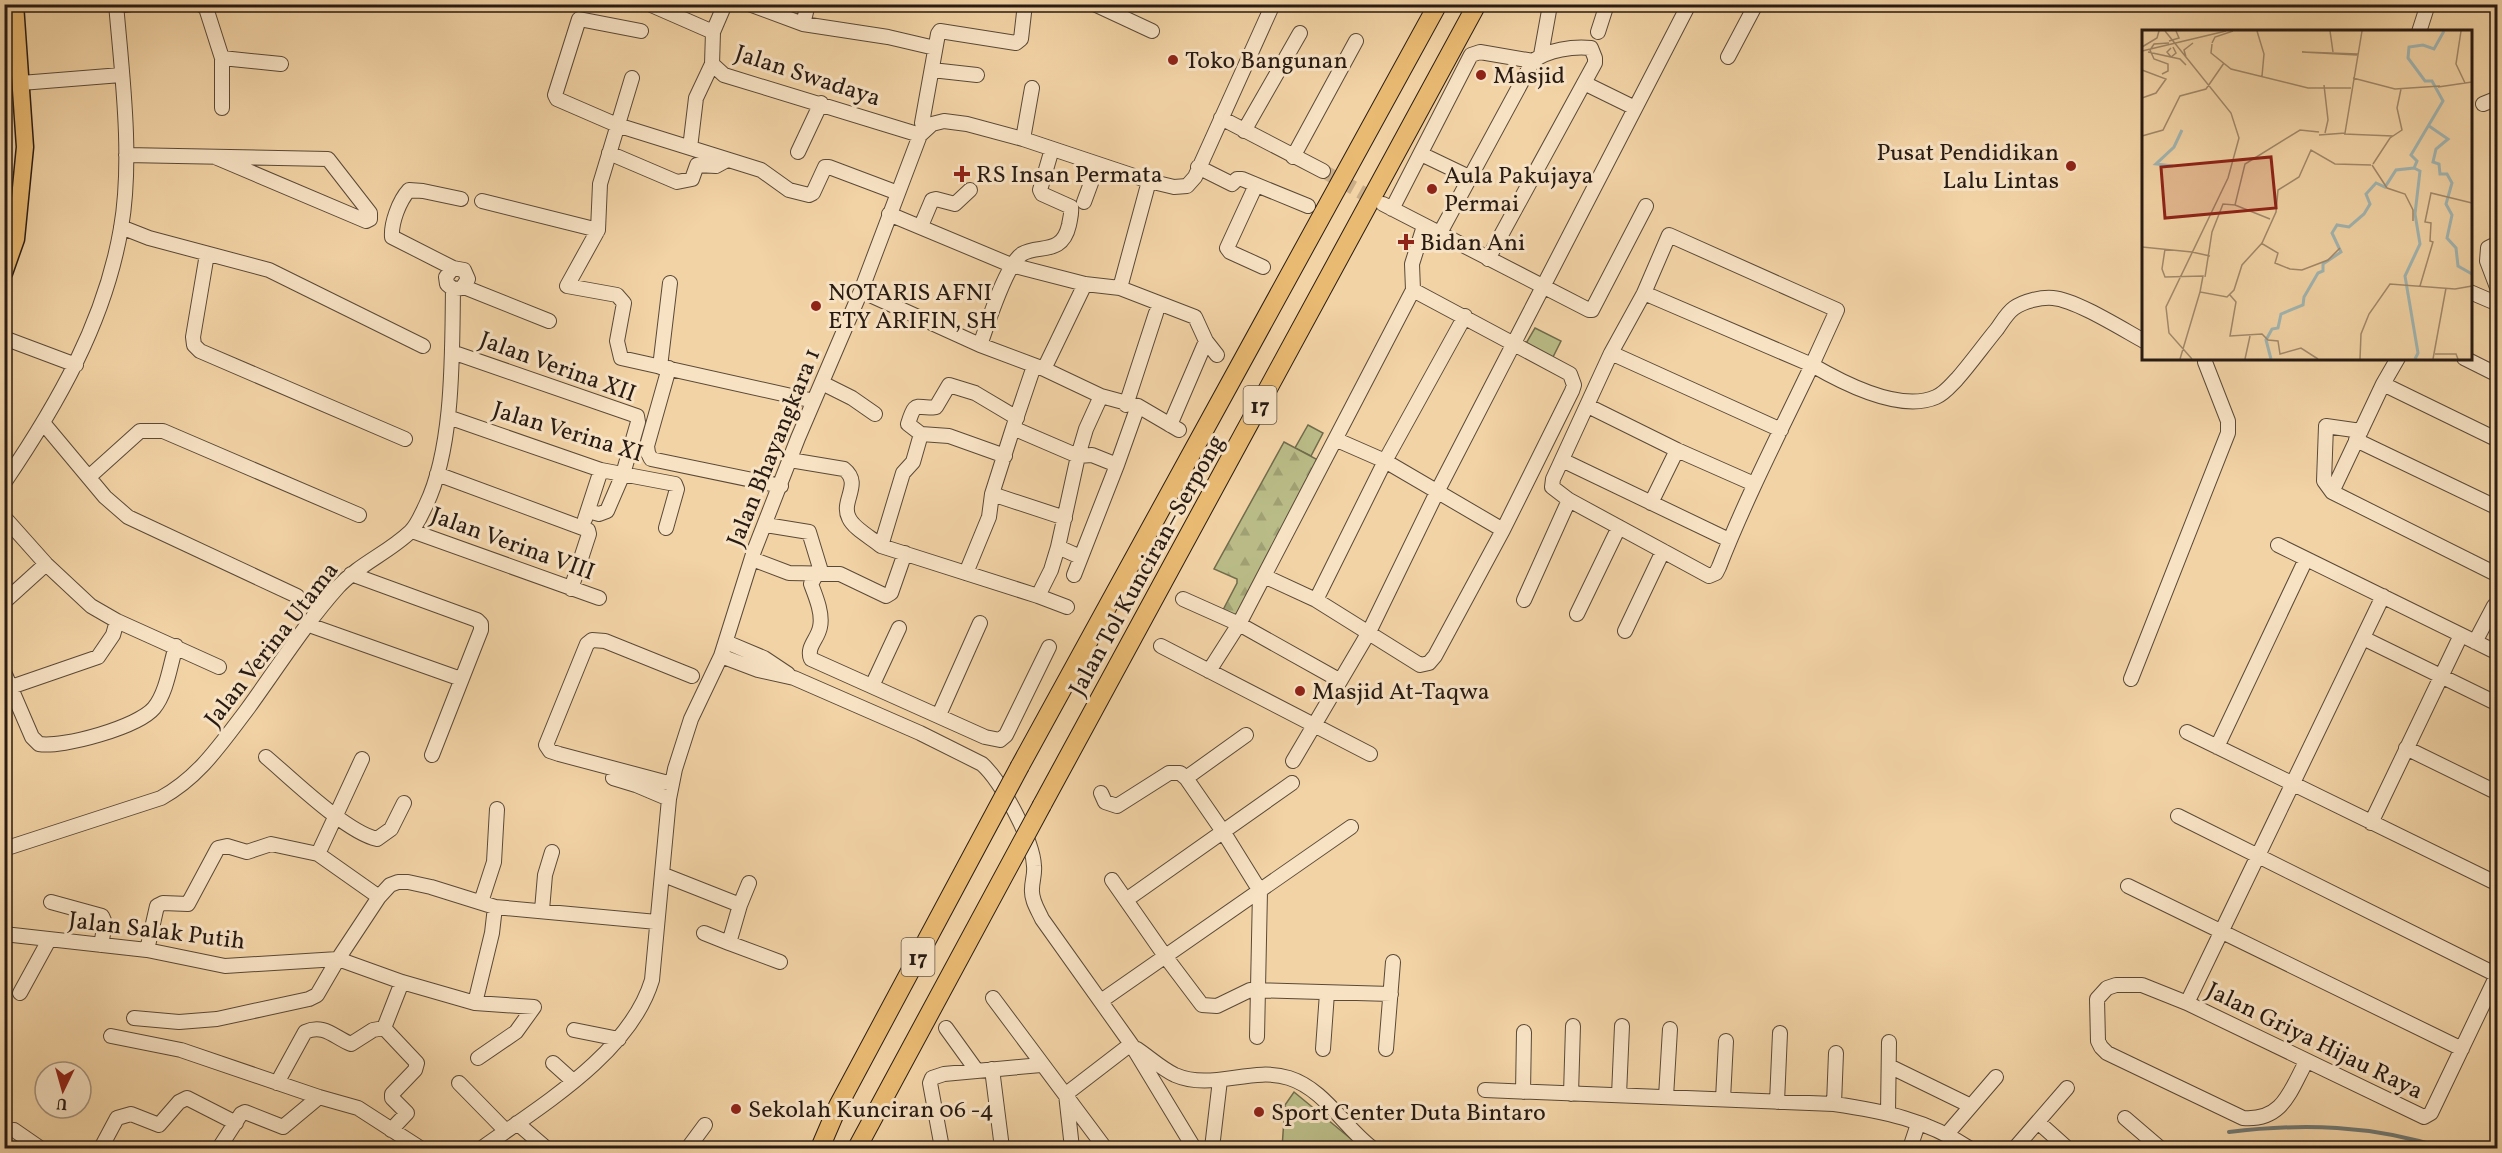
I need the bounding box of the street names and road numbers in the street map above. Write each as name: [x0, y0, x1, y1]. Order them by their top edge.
street label: Jalan Swadaya: [730, 37, 885, 116]
street label: Jalan Verina XII: [474, 324, 640, 412]
street label: Jalan Bhayangkara 1: [720, 343, 830, 552]
road number: 17: [1244, 386, 1276, 424]
street label: Jalan Verina XI: [488, 394, 647, 472]
street label: Jalan Tol Kunciran–Serpong: [1062, 429, 1234, 703]
street label: Jalan Verina VIII: [425, 499, 599, 590]
street label: Jalan Verina Utama: [197, 556, 348, 735]
street label: Jalan Salak Putih: [66, 904, 247, 960]
road number: 17: [902, 938, 934, 976]
street label: Jalan Griya Hijau Raya: [2200, 974, 2428, 1109]

